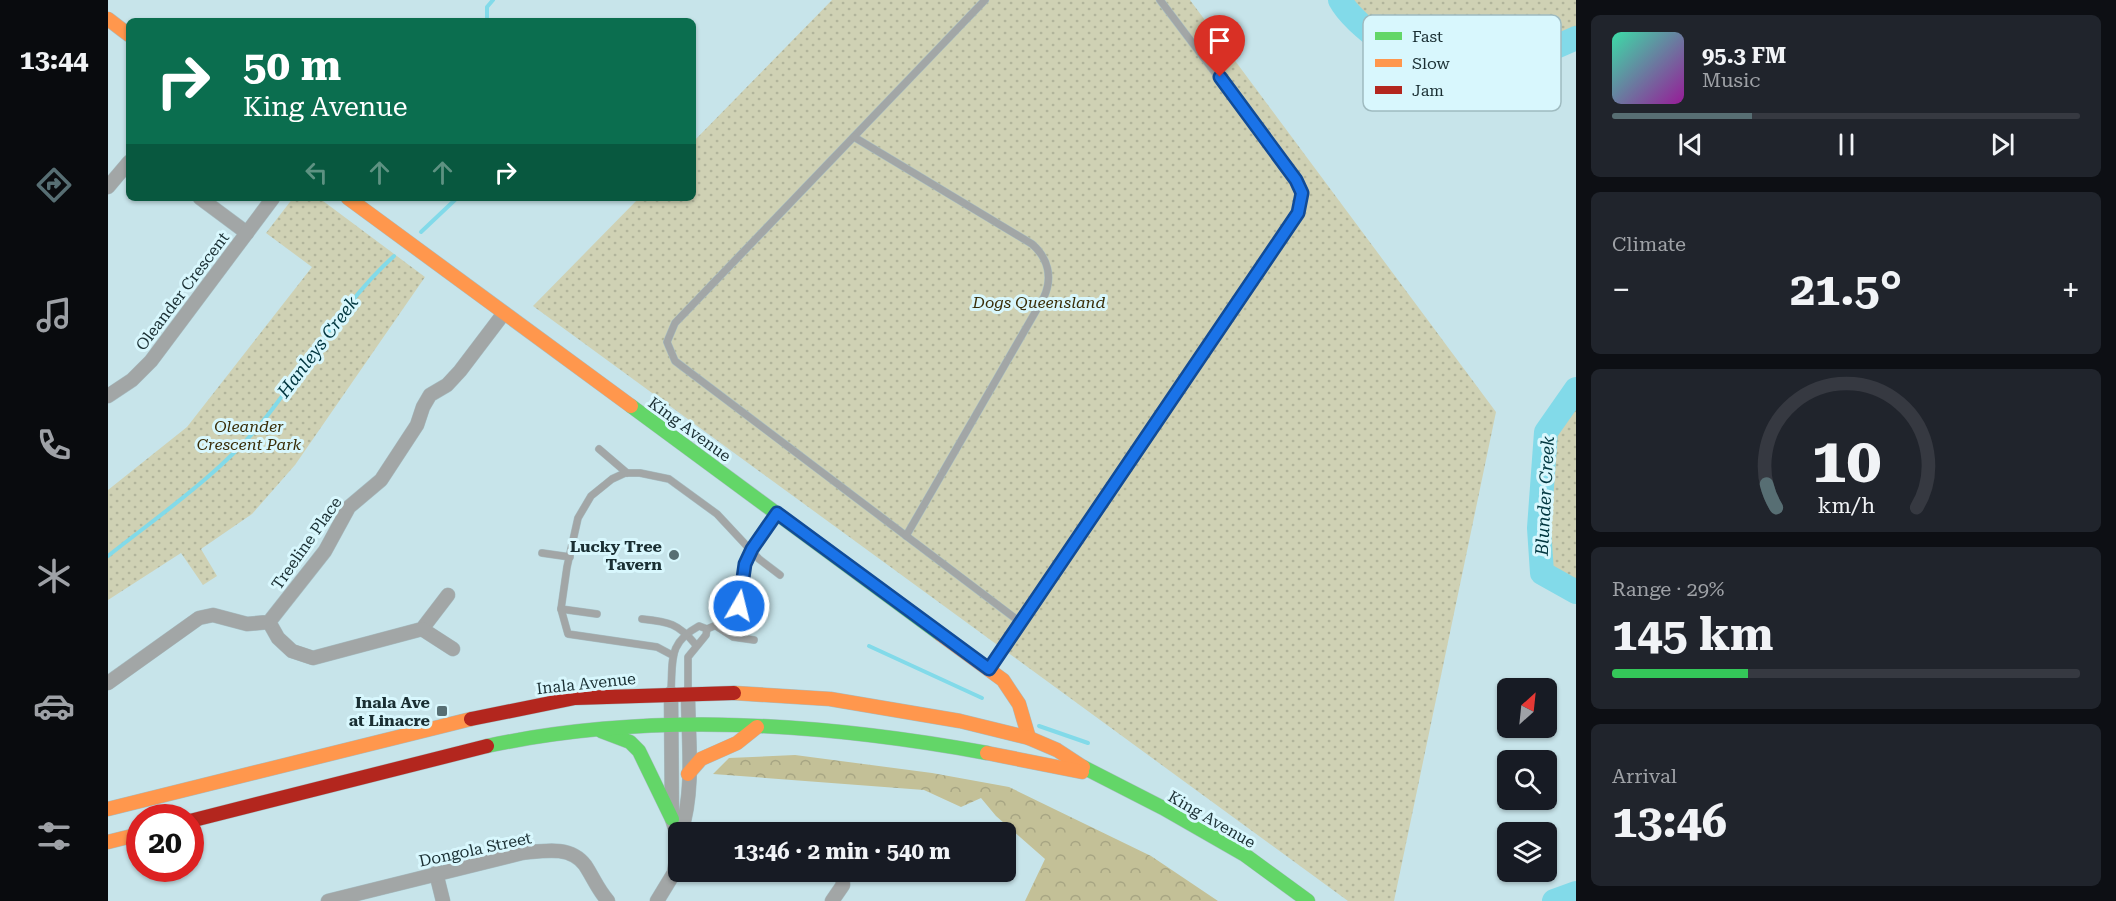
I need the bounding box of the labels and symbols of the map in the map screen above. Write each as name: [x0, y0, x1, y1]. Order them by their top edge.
pin: [1194, 15, 1245, 77]
legend: [1363, 15, 1561, 111]
text: Fast: [1412, 27, 1443, 46]
text: Slow: [1412, 54, 1450, 73]
text: Jam: [1412, 81, 1444, 100]
street label: Oleander Crescent: [132, 228, 233, 354]
water label: Hanleys Creek: [272, 292, 363, 402]
park label: Dogs Queensland: [971, 293, 1106, 312]
street label: King Avenue: [645, 393, 735, 466]
park label: Oleander Crescent Park: [197, 417, 302, 454]
water label: Blunder Creek: [1531, 435, 1558, 557]
street label: Treeline Place: [267, 493, 346, 593]
place label: Lucky Tree Tavern: [570, 537, 662, 574]
marker: Lucky Tree Tavern: [667, 548, 681, 562]
position arrow: [707, 574, 771, 638]
street label: Inala Avenue: [535, 669, 637, 698]
north arrow: [1497, 678, 1557, 738]
place label: Inala Ave at Linacre: [349, 693, 430, 730]
marker: Inala Ave at Linacre: [435, 704, 449, 718]
street label: King Avenue: [1165, 787, 1259, 852]
speed limit sign: 20: [126, 804, 204, 882]
street label: Dongola Street: [417, 828, 533, 871]

